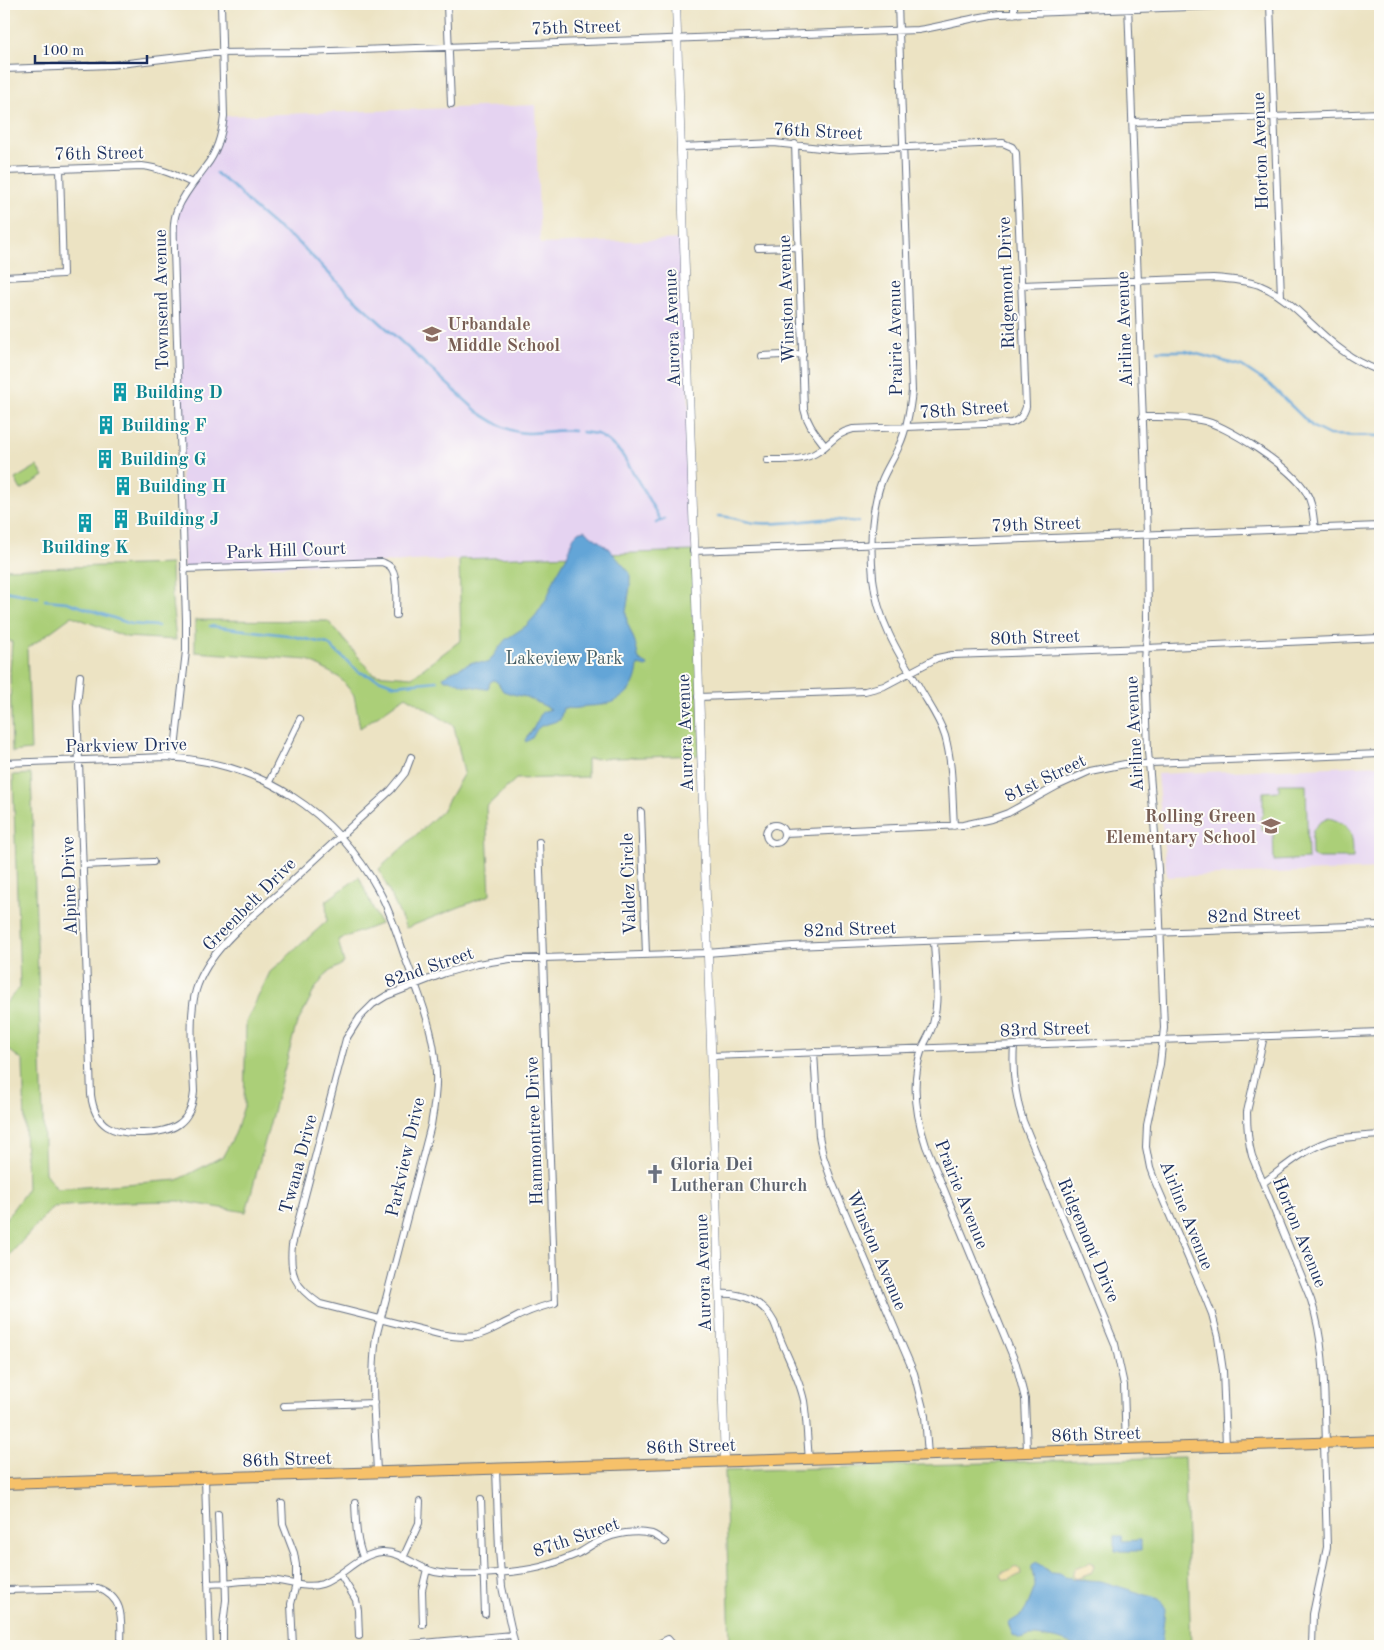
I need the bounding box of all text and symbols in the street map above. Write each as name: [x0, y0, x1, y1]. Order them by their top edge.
street label: 75th Street: [531, 17, 621, 39]
scale bar: [35, 32, 148, 64]
text: 100 m: [42, 44, 84, 59]
street label: Horton Avenue: [1250, 92, 1272, 210]
street label: 76th Street: [773, 121, 863, 143]
street label: 76th Street: [54, 144, 144, 164]
street label: Ridgemont Drive: [996, 216, 1018, 350]
street label: Townsend Avenue: [152, 229, 172, 371]
street label: Winston Avenue: [776, 235, 798, 363]
street label: Aurora Avenue: [662, 269, 684, 387]
street label: Airline Avenue: [1114, 271, 1136, 387]
street label: Prairie Avenue: [886, 280, 906, 396]
place label: Urbandale Middle School: [447, 316, 561, 355]
school or university icon: Urbandale Middle School: [421, 323, 443, 345]
building icon: Building D: [109, 381, 131, 403]
place label: Building D: [135, 384, 223, 402]
street label: 78th Street: [919, 398, 1009, 422]
building icon: Building F: [95, 414, 117, 436]
place label: Building F: [121, 417, 207, 435]
building icon: Building G: [94, 448, 116, 470]
place label: Building G: [120, 451, 207, 469]
building icon: Building H: [112, 475, 134, 497]
place label: Building H: [138, 478, 227, 496]
building icon: Building J: [110, 508, 132, 530]
place label: Building J: [136, 511, 220, 529]
building icon: Building K: [74, 512, 96, 534]
street label: 79th Street: [991, 514, 1081, 536]
place label: Building K: [41, 539, 129, 557]
street label: Park Hill Court: [226, 540, 346, 562]
street label: 80th Street: [990, 627, 1080, 649]
park label: Lakeview Park: [505, 650, 623, 668]
street label: Aurora Avenue: [675, 674, 697, 792]
street label: Airline Avenue: [1123, 676, 1147, 792]
street label: Parkview Drive: [65, 736, 187, 756]
street label: 81st Street: [1002, 752, 1089, 806]
place label: Rolling Green Elementary School: [1105, 808, 1256, 847]
school or university icon: Rolling Green Elementary School: [1260, 815, 1282, 837]
street label: Valdez Circle: [618, 833, 640, 935]
street label: Alpine Drive: [59, 836, 81, 936]
street label: Greenbelt Drive: [200, 855, 300, 955]
street label: 82nd Street: [1207, 905, 1301, 927]
street label: 82nd Street: [803, 919, 897, 941]
street label: 82nd Street: [383, 944, 476, 992]
street label: 83rd Street: [1000, 1019, 1091, 1041]
street label: Hammontree Drive: [523, 1056, 547, 1206]
street label: Parkview Drive: [383, 1096, 428, 1219]
street label: Twana Drive: [277, 1113, 321, 1216]
street label: Prairie Avenue: [931, 1137, 991, 1252]
place label: Gloria Dei Lutheran Church: [670, 1156, 807, 1195]
street label: Airline Avenue: [1156, 1158, 1216, 1272]
church icon: Gloria Dei Lutheran Church: [644, 1163, 666, 1185]
street label: Horton Avenue: [1269, 1174, 1329, 1290]
street label: Ridgemont Drive: [1054, 1176, 1122, 1305]
street label: Winston Avenue: [843, 1188, 909, 1313]
street label: Aurora Avenue: [693, 1214, 715, 1332]
street label: 86th Street: [1051, 1424, 1141, 1446]
street label: 86th Street: [646, 1436, 736, 1458]
street label: 86th Street: [242, 1449, 332, 1471]
street label: 87th Street: [531, 1515, 622, 1561]

